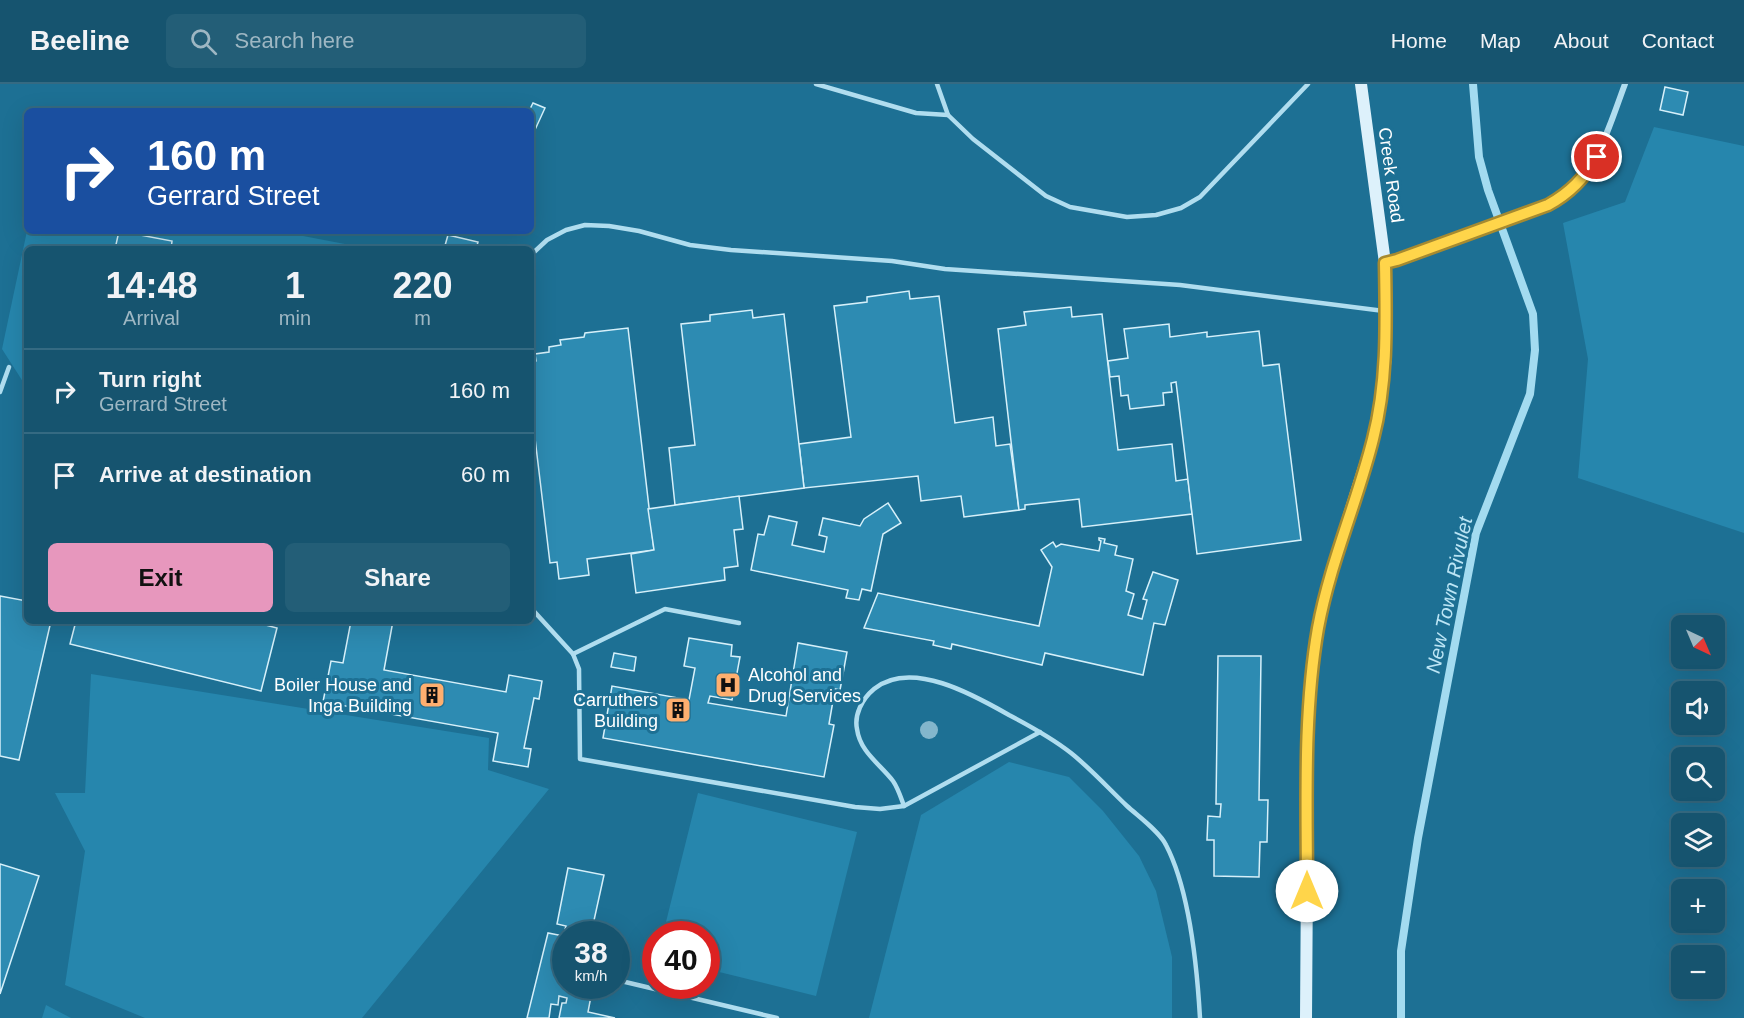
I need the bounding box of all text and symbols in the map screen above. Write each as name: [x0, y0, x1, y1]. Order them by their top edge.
search box: [166, 14, 586, 68]
text: Beeline: [30, 25, 130, 56]
icon: search: [187, 25, 220, 58]
text: Search here: [235, 28, 354, 53]
text: Home: [1391, 29, 1447, 52]
text: Map: [1480, 29, 1521, 52]
text: About: [1554, 29, 1609, 52]
text: Contact: [1642, 29, 1714, 52]
street label: Creek Road: [1374, 126, 1408, 224]
pin: [1571, 131, 1622, 182]
icon: right: [48, 132, 126, 210]
text: 160 m: [147, 132, 266, 179]
icon: arrive: [1580, 140, 1613, 173]
text: Gerrard Street: [147, 181, 320, 211]
text: 14:48: [105, 265, 197, 306]
text: 1: [285, 265, 305, 306]
text: 220: [392, 265, 453, 306]
text: Arrival: [123, 307, 180, 329]
text: min: [279, 307, 311, 329]
text: m: [414, 307, 431, 329]
text: Turn right: [99, 367, 201, 392]
icon: right: [48, 375, 81, 408]
text: 160 m: [449, 378, 510, 403]
text: Gerrard Street: [99, 393, 227, 415]
icon: arrive: [48, 459, 81, 492]
text: Arrive at destination: [99, 462, 312, 487]
text: 60 m: [461, 462, 510, 487]
water label: New Town Rivulet: [1422, 513, 1477, 675]
button: Exit: [48, 543, 273, 612]
button: Share: [285, 543, 510, 612]
north arrow: [1671, 615, 1725, 669]
map controls: [1671, 615, 1725, 999]
place label: Alcohol and Drug Services: [748, 665, 861, 706]
hospital icon: Alcohol and Drug Services: [713, 670, 743, 700]
place label: Boiler House and Inga Building: [274, 675, 412, 716]
building icon: Boiler House and Inga Building: [417, 680, 447, 710]
button: sound: [1671, 681, 1725, 735]
place label: Carruthers Building: [573, 690, 658, 731]
building icon: Carruthers Building: [663, 695, 693, 725]
button: search: [1671, 747, 1725, 801]
button: layers: [1671, 813, 1725, 867]
position arrow: [1275, 859, 1339, 923]
button: +: [1671, 879, 1725, 933]
speed limit sign: 40: [642, 921, 720, 999]
text: 38: [574, 936, 608, 969]
button: −: [1671, 945, 1725, 999]
text: km/h: [575, 967, 607, 984]

